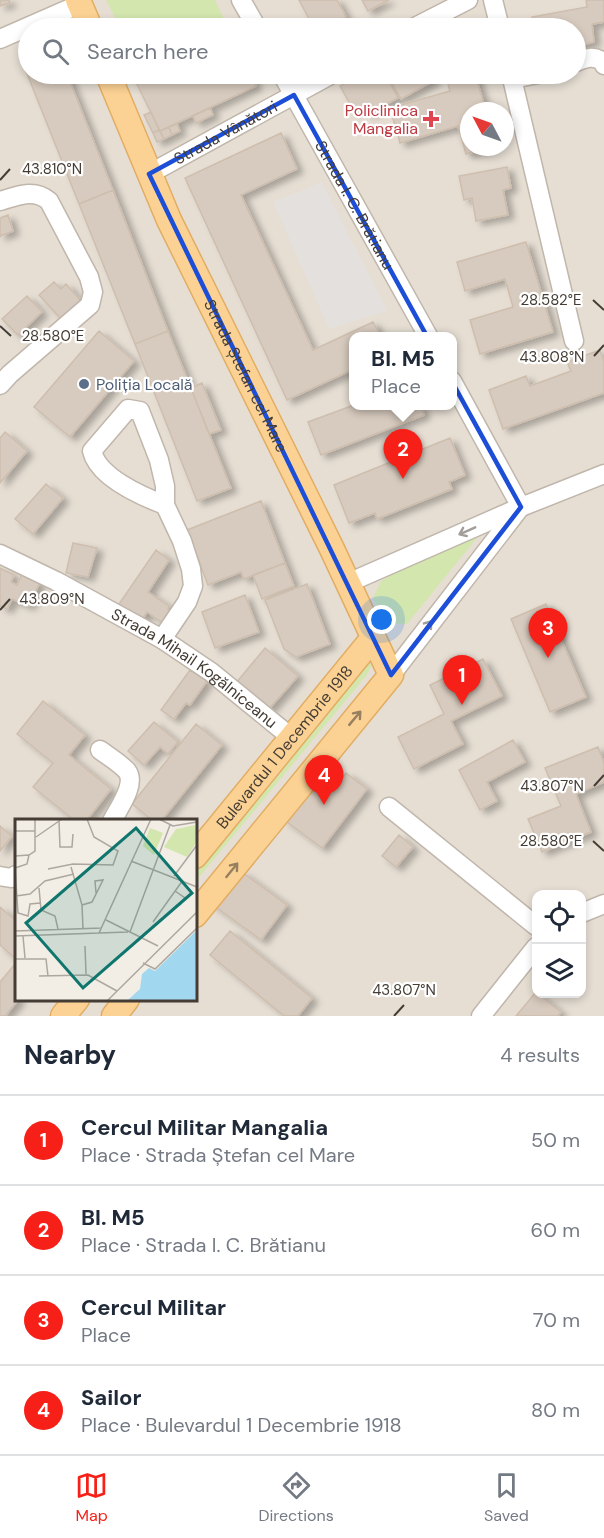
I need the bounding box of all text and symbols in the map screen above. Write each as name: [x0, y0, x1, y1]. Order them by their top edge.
search box: [18, 18, 586, 84]
icon: search: [39, 35, 72, 68]
text: Search here: [87, 37, 208, 66]
street label: Strada Vânători: [170, 96, 281, 169]
place label: Policlinica Mangalia: [345, 100, 418, 139]
north arrow: [460, 102, 514, 156]
marker: Policlinica Mangalia: [422, 110, 440, 128]
street label: Strada I. C. Brătianu: [311, 137, 399, 273]
text: 43.810°N: [22, 159, 82, 179]
text: 28.582°E: [521, 290, 581, 310]
street label: Strada Ștefan cel Mare: [199, 296, 293, 456]
text: 28.580°E: [22, 326, 84, 346]
popup: [349, 332, 457, 410]
text: Bl. M5: [371, 344, 435, 373]
text: 43.808°N: [520, 347, 584, 367]
text: Place: [371, 373, 421, 399]
place label: Poliția Locală: [96, 374, 193, 395]
marker: Poliția Locală: [77, 377, 91, 391]
pin: 2: [384, 430, 422, 479]
one-way arrow: [458, 526, 476, 537]
text: 43.809°N: [19, 589, 85, 609]
street label: Strada Mihail Kogălniceanu: [108, 603, 282, 732]
your location: [367, 605, 396, 634]
pin: 3: [528, 608, 568, 658]
one-way arrow: [420, 621, 433, 637]
pin: 1: [442, 656, 482, 705]
street label: Bulevardul 1 Decembrie 1918: [211, 661, 357, 833]
one-way arrow: [348, 710, 361, 726]
pin: 4: [304, 756, 344, 805]
text: 43.807°N: [520, 776, 584, 796]
inset map: [15, 819, 196, 1001]
text: 28.580°E: [520, 831, 582, 851]
one-way arrow: [225, 862, 238, 878]
map controls: [532, 890, 586, 998]
button: locate: [532, 890, 586, 944]
button: layers: [532, 944, 586, 998]
text: 43.807°N: [372, 980, 436, 1000]
text: Nearby: [24, 1038, 116, 1072]
text: 4 results: [500, 1042, 580, 1068]
text: Cercul Militar Mangalia: [81, 1113, 328, 1142]
text: 1: [40, 1127, 47, 1153]
text: 50 m: [531, 1127, 580, 1153]
text: Place · Strada Ștefan cel Mare: [81, 1142, 355, 1168]
text: Bl. M5: [81, 1203, 145, 1232]
text: 2: [38, 1217, 49, 1243]
text: 60 m: [531, 1217, 580, 1243]
text: Place · Strada I. C. Brătianu: [81, 1232, 326, 1258]
text: Cercul Militar: [81, 1293, 226, 1322]
text: 3: [37, 1307, 50, 1333]
text: 70 m: [533, 1307, 580, 1333]
text: Place: [81, 1322, 131, 1348]
text: Sailor: [81, 1383, 142, 1412]
text: 4: [37, 1397, 50, 1423]
text: 80 m: [531, 1397, 580, 1423]
text: Place · Bulevardul 1 Decembrie 1918: [81, 1412, 402, 1438]
tab: Map: [75, 1469, 108, 1526]
tab: Directions: [258, 1469, 334, 1526]
tab: Saved: [484, 1469, 529, 1526]

